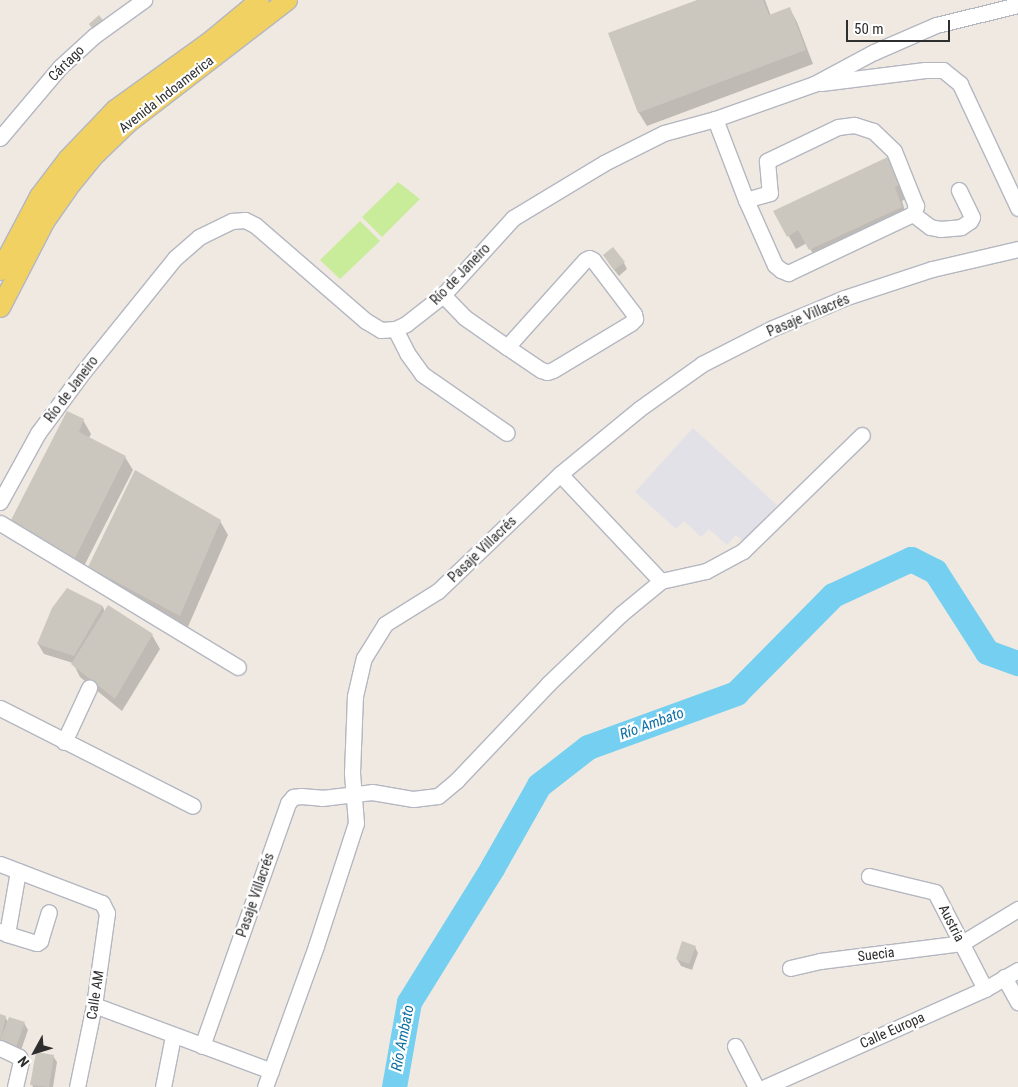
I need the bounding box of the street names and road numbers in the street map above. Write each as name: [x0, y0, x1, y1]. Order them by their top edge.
street label: Cártago: [44, 41, 88, 85]
street label: Avenida Indoamerica: [115, 52, 217, 136]
street label: Río de Janeiro: [427, 240, 493, 308]
street label: Pasaje Villacrés: [764, 290, 852, 340]
street label: Río de Janeiro: [41, 352, 101, 426]
street label: Pasaje Villacrés: [444, 512, 520, 586]
street label: Pasaje Villacrés: [233, 851, 277, 939]
street label: Austria: [936, 902, 968, 944]
street label: Suecia: [857, 943, 895, 965]
street label: Calle AM: [83, 969, 107, 1021]
street label: Calle Europa: [857, 1008, 927, 1052]

